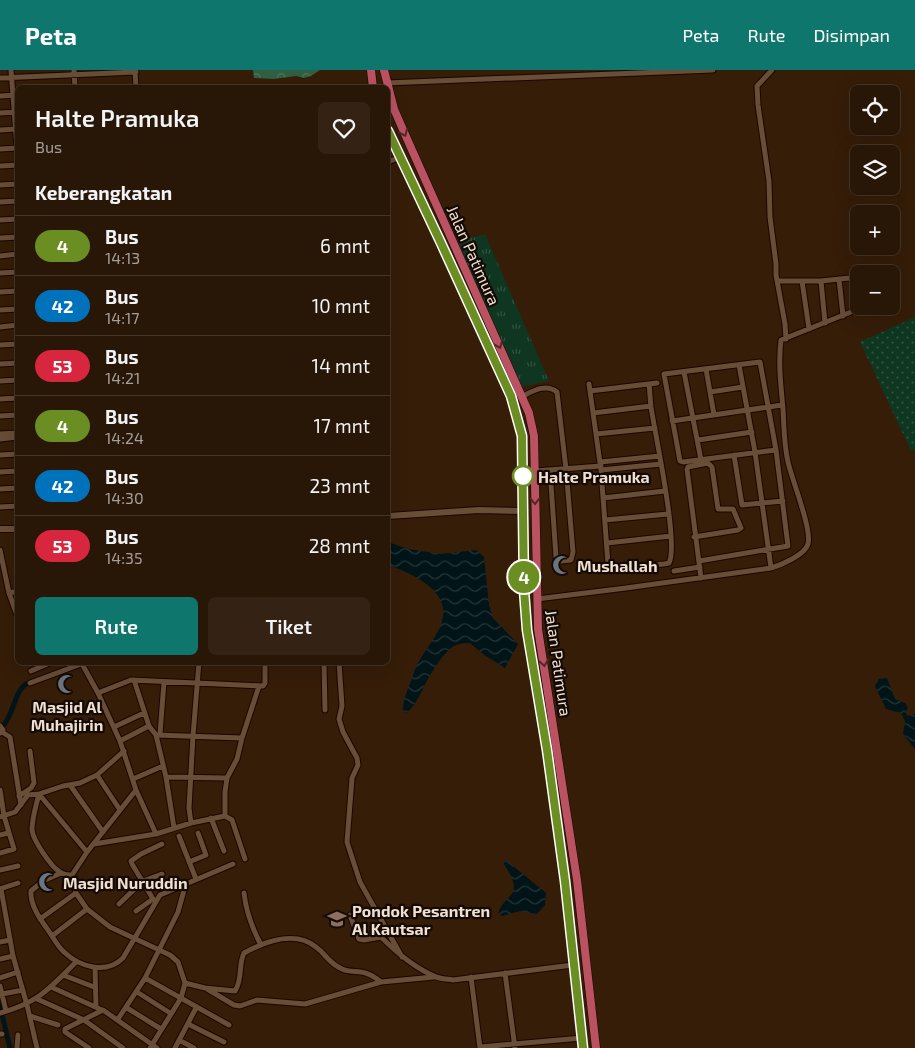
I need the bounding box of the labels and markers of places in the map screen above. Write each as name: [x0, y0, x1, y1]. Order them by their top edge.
marker: Halte Pramuka: [512, 465, 534, 487]
place label: Halte Pramuka: [538, 467, 650, 486]
mosque icon: Mushallah: [551, 554, 573, 576]
place label: Mushallah: [577, 556, 658, 575]
mosque icon: Masjid Al Muhajirin: [56, 673, 78, 695]
place label: Masjid Al Muhajirin: [31, 697, 103, 734]
mosque icon: Masjid Nuruddin: [37, 871, 59, 893]
place label: Masjid Nuruddin: [63, 873, 188, 892]
place label: Pondok Pesantren Al Kautsar: [352, 901, 490, 938]
school or university icon: Pondok Pesantren Al Kautsar: [326, 908, 348, 930]

